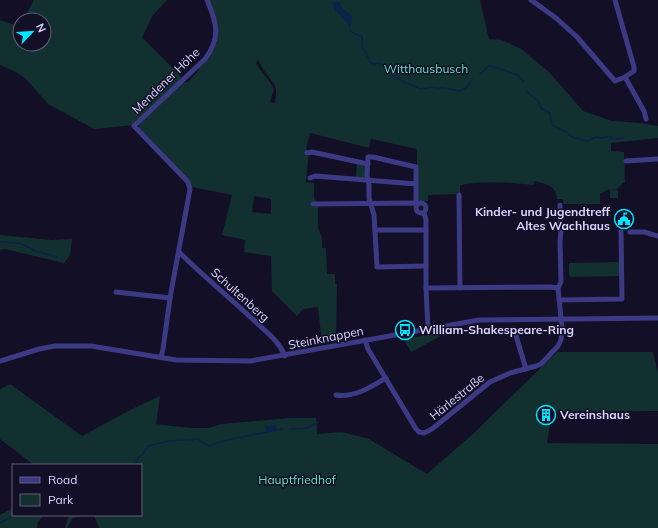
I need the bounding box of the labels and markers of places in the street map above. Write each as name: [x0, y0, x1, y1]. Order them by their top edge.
place label: Kinder- und Jugendtreff Altes Wachhaus: [475, 204, 611, 233]
public building icon: Kinder- und Jugendtreff Altes Wachhaus: [613, 208, 635, 230]
bus stop icon: William-Shakespeare-Ring: [394, 319, 416, 341]
place label: William-Shakespeare-Ring: [419, 322, 574, 337]
building icon: Vereinshaus: [535, 404, 557, 426]
place label: Vereinshaus: [559, 407, 630, 422]

